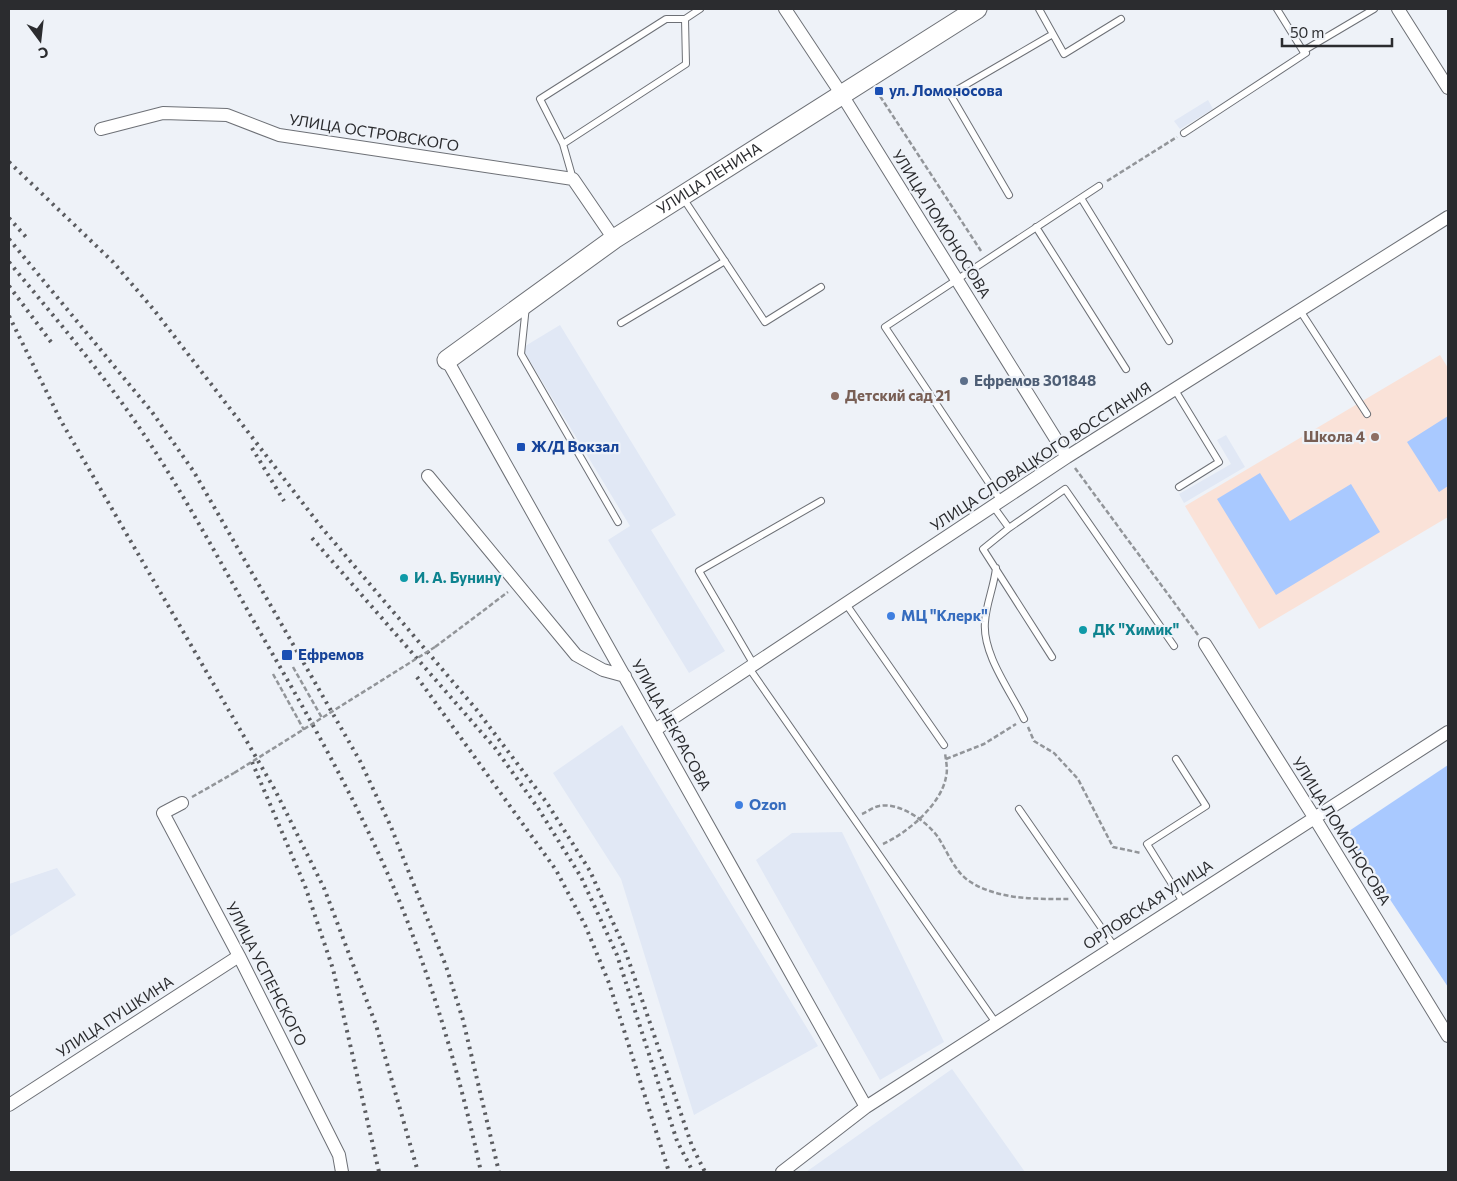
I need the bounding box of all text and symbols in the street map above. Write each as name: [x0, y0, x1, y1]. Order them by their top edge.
north arrow: [15, 15, 65, 65]
scale bar: [1282, 15, 1392, 47]
text: 50 m: [1290, 23, 1324, 41]
text: С: [37, 44, 50, 62]
place label: ул. Ломоносова: [889, 81, 1003, 99]
marker: ул. Ломоносова: [873, 85, 885, 97]
street label: УЛИЦА ОСТРОВСКОГО: [288, 110, 460, 154]
street label: УЛИЦА ЛЕНИНА: [653, 138, 764, 218]
street label: УЛИЦА ЛОМОНОСОВА: [889, 146, 995, 301]
place label: Ефремов 301848: [974, 371, 1096, 389]
marker: Ефремов 301848: [958, 375, 970, 387]
street label: УЛИЦА СЛОВАЦКОГО ВОССТАНИЯ: [927, 378, 1154, 535]
place label: Детский сад 21: [845, 386, 951, 404]
marker: Детский сад 21: [829, 390, 841, 402]
place label: Школа 4: [1303, 427, 1365, 445]
marker: Школа 4: [1369, 431, 1381, 443]
place label: Ж/Д Вокзал: [531, 437, 619, 455]
marker: Ж/Д Вокзал: [515, 441, 527, 453]
place label: И. А. Бунину: [414, 568, 502, 586]
marker: И. А. Бунину: [398, 572, 410, 584]
place label: МЦ "Клерк": [901, 606, 988, 624]
marker: МЦ "Клерк": [885, 610, 897, 622]
place label: ДК "Химик": [1093, 620, 1179, 638]
marker: ДК "Химик": [1077, 624, 1089, 636]
place label: Ефремов: [298, 645, 364, 663]
marker: Ефремов: [280, 648, 294, 662]
street label: УЛИЦА НЕКРАСОВА: [628, 656, 715, 793]
street label: УЛИЦА ЛОМОНОСОВА: [1289, 753, 1395, 908]
place label: Ozon: [749, 795, 787, 813]
marker: Ozon: [733, 799, 745, 811]
street label: ОРЛОВСКАЯ УЛИЦА: [1079, 856, 1216, 953]
street label: УЛИЦА УСПЕНСКОГО: [223, 898, 311, 1049]
street label: УЛИЦА ПУШКИНА: [53, 972, 176, 1061]

